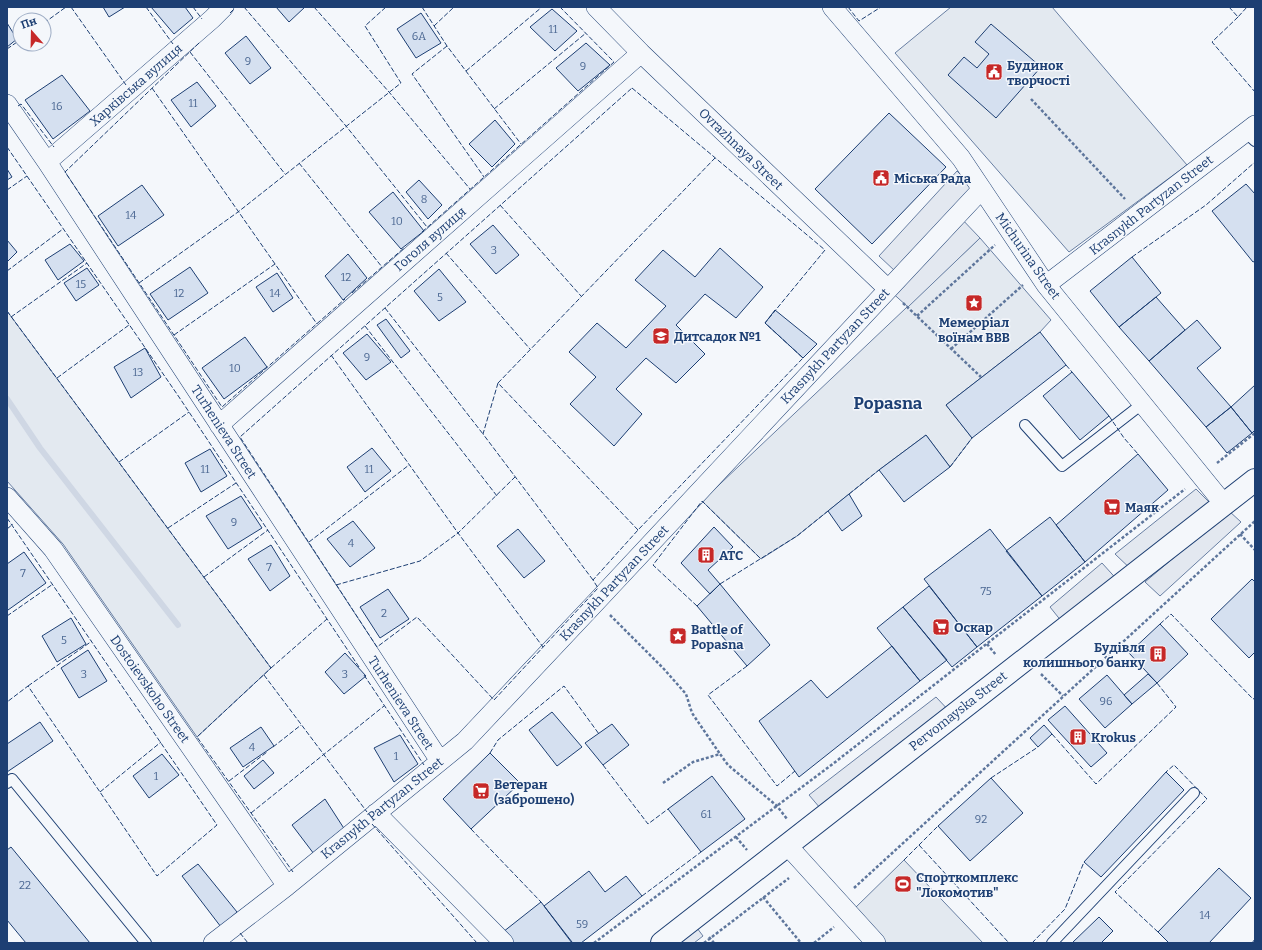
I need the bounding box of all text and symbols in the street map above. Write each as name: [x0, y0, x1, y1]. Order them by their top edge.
north arrow: [12, 12, 52, 52]
text: Пн: [19, 14, 39, 32]
house number: 11: [549, 23, 558, 36]
house number: 6А: [412, 30, 426, 43]
street label: Харківська вулиця: [87, 41, 185, 129]
house number: 9: [245, 55, 251, 68]
place label: Будинок творчості: [1007, 58, 1070, 88]
house number: 9: [580, 60, 586, 73]
public building icon: Будинок творчості: [984, 62, 1004, 82]
house number: 11: [189, 97, 198, 110]
house number: 16: [52, 100, 62, 113]
street label: Ovrazhnaya Street: [696, 105, 786, 193]
street label: Krasnykh Partyzan Street: [1086, 152, 1216, 258]
public building icon: Міська Рада: [871, 168, 891, 188]
place label: Міська Рада: [894, 171, 972, 186]
house number: 8: [421, 193, 427, 206]
street label: Гоголя вулиця: [391, 204, 469, 274]
house number: 14: [126, 209, 137, 222]
street label: Michurina Street: [993, 210, 1064, 302]
house number: 10: [391, 215, 403, 228]
house number: 3: [491, 244, 497, 257]
house number: 12: [341, 271, 351, 284]
house number: 15: [76, 278, 86, 291]
street label: Krasnykh Partyzan Street: [777, 285, 893, 407]
house number: 12: [174, 287, 184, 300]
house number: 14: [270, 287, 281, 300]
house number: 5: [437, 291, 443, 304]
place icon: Мемеоріал воїнам ВВВ: [964, 293, 984, 313]
place label: Мемеоріал воїнам ВВВ: [938, 315, 1010, 345]
school or university icon: Дитсадок №1: [651, 326, 671, 346]
place label: Дитсадок №1: [674, 329, 761, 344]
house number: 9: [364, 351, 370, 364]
house number: 10: [229, 362, 241, 375]
house number: 13: [133, 366, 143, 379]
street label: Turhenieva Street: [188, 383, 260, 482]
district label: Popasna: [854, 393, 923, 414]
house number: 11: [201, 463, 210, 476]
house number: 11: [365, 463, 374, 476]
supermarket icon: Маяк: [1102, 497, 1122, 517]
place label: Маяк: [1125, 500, 1159, 515]
house number: 9: [231, 516, 237, 529]
street label: Krasnykh Partyzan Street: [556, 522, 672, 644]
house number: 4: [348, 537, 355, 550]
building icon: АТС: [696, 545, 716, 565]
place label: АТС: [719, 548, 743, 563]
house number: 7: [266, 561, 272, 574]
house number: 7: [20, 567, 26, 580]
house number: 75: [980, 585, 992, 598]
house number: 2: [381, 607, 387, 620]
supermarket icon: Оскар: [931, 617, 951, 637]
place label: Оскар: [954, 620, 993, 635]
place label: Battle of Popasna: [691, 622, 744, 652]
place icon: Battle of Popasna: [668, 626, 688, 646]
street label: Dostoievskoho Street: [107, 632, 193, 746]
house number: 5: [61, 634, 67, 647]
place label: Будівля колишнього банку: [1023, 640, 1146, 670]
building icon: Будівля колишнього банку: [1148, 644, 1168, 664]
street label: Turhenieva Street: [365, 654, 437, 753]
house number: 3: [81, 668, 87, 681]
house number: 3: [342, 668, 348, 681]
street label: Pervomayska Street: [906, 668, 1010, 754]
house number: 96: [1100, 695, 1112, 708]
building icon: Krokus: [1068, 727, 1088, 747]
place label: Krokus: [1091, 730, 1136, 745]
house number: 4: [249, 741, 256, 754]
house number: 1: [394, 750, 399, 763]
street label: Krasnykh Partyzan Street: [318, 754, 446, 862]
house number: 1: [154, 770, 159, 783]
place label: Ветеран (заброшено): [494, 777, 574, 807]
supermarket icon: Ветеран (заброшено): [471, 781, 491, 801]
house number: 61: [701, 808, 712, 821]
house number: 92: [975, 813, 987, 826]
place label: Спорткомплекс "Локомотив": [916, 870, 1018, 900]
sports icon: Спорткомплекс "Локомотив": [893, 874, 913, 894]
house number: 22: [19, 879, 31, 892]
house number: 14: [1200, 909, 1211, 922]
house number: 59: [576, 918, 588, 931]

